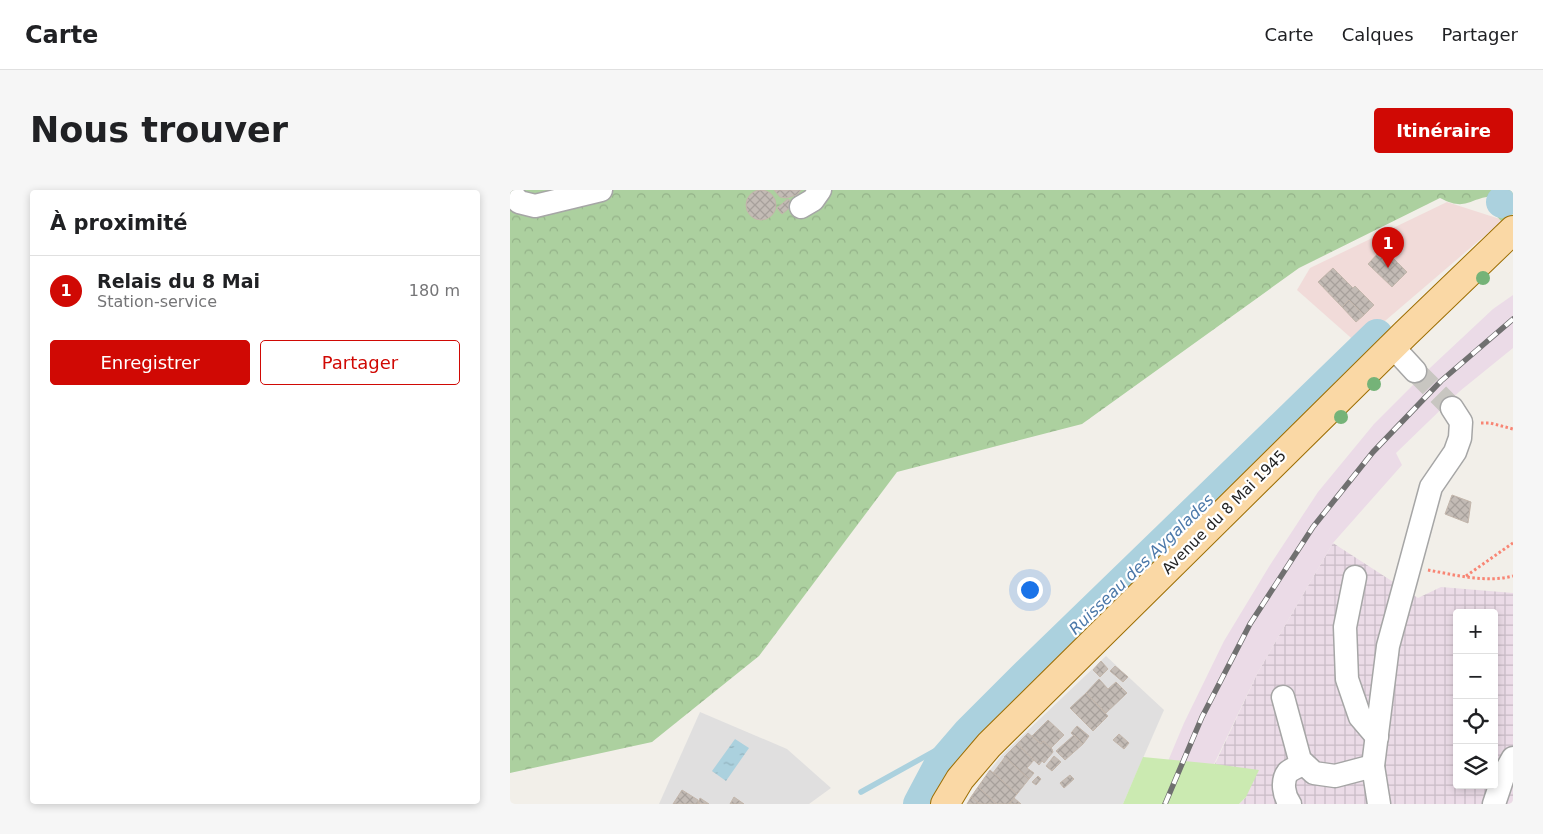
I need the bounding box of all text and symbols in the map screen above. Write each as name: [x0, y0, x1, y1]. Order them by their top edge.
text: Carte: [25, 21, 98, 49]
text: Carte: [1265, 24, 1314, 45]
text: Calques: [1342, 24, 1414, 45]
text: Partager: [1442, 24, 1518, 45]
button: Itinéraire: [1374, 108, 1513, 153]
text: Nous trouver: [30, 110, 288, 150]
text: À proximité: [50, 211, 187, 235]
pin: 1: [1372, 227, 1404, 268]
text: Relais du 8 Mai: [97, 270, 260, 292]
text: 1: [60, 281, 72, 300]
text: 180 m: [409, 281, 460, 300]
text: Station-service: [97, 292, 217, 311]
button: Enregistrer: [50, 340, 250, 385]
button: Partager: [260, 340, 460, 385]
street label: Avenue du 8 Mai 1945: [1158, 446, 1290, 578]
water label: Ruisseau des Aygalades: [1065, 490, 1218, 638]
your location: [1017, 577, 1043, 603]
map controls: [1453, 609, 1498, 789]
button: +: [1453, 609, 1498, 654]
button: −: [1453, 654, 1498, 699]
button: locate: [1453, 699, 1498, 744]
button: layers: [1453, 744, 1498, 789]

